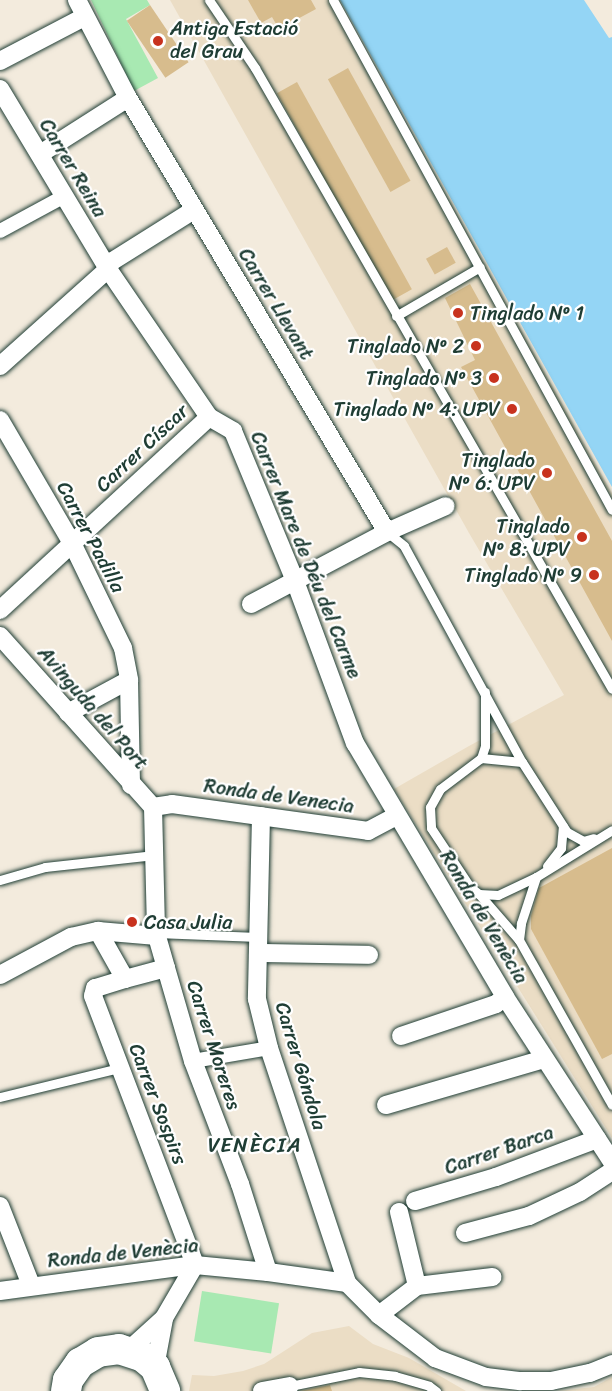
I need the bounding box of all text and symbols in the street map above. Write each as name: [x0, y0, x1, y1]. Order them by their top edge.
place label: Antiga Estació del Grau: [170, 17, 298, 64]
marker: Antiga Estació del Grau: [151, 34, 165, 48]
street label: Carrer Reina: [34, 114, 112, 222]
street label: Carrer Llevant: [233, 243, 319, 365]
place label: Tinglado Nº 1: [470, 301, 584, 325]
marker: Tinglado Nº 1: [451, 306, 465, 320]
place label: Tinglado Nº 2: [347, 334, 464, 358]
marker: Tinglado Nº 2: [469, 339, 483, 353]
place label: Tinglado Nº 3: [366, 366, 482, 390]
marker: Tinglado Nº 3: [487, 371, 501, 385]
place label: Tinglado Nº 4: UPV: [334, 397, 500, 421]
street label: Carrer Císcar: [91, 399, 193, 497]
marker: Tinglado Nº 4: UPV: [505, 402, 519, 416]
street label: Carrer Mare de Déu del Carme: [245, 428, 367, 682]
place label: Tinglado Nº 6: UPV: [449, 449, 535, 496]
marker: Tinglado Nº 6: UPV: [540, 466, 554, 480]
street label: Carrer Padilla: [52, 477, 130, 597]
place label: Tinglado Nº 8: UPV: [483, 514, 570, 561]
marker: Tinglado Nº 8: UPV: [575, 530, 589, 544]
place label: Tinglado Nº 9: [464, 563, 582, 587]
marker: Tinglado Nº 9: [587, 568, 601, 582]
street label: Avinguda del Port: [33, 641, 153, 775]
street label: Ronda de Venecia: [202, 774, 356, 818]
street label: Ronda de Venècia: [435, 846, 533, 988]
place label: Casa Julia: [144, 910, 232, 934]
marker: Casa Julia: [125, 915, 139, 929]
street label: Carrer Moreres: [182, 978, 246, 1112]
street label: Carrer Góndola: [270, 999, 332, 1133]
street label: Carrer Sospirs: [124, 1040, 192, 1168]
street label: Carrer Barca: [441, 1120, 557, 1180]
district label: VENÈCIA: [209, 1132, 301, 1158]
street label: Ronda de Venècia: [46, 1233, 200, 1273]

